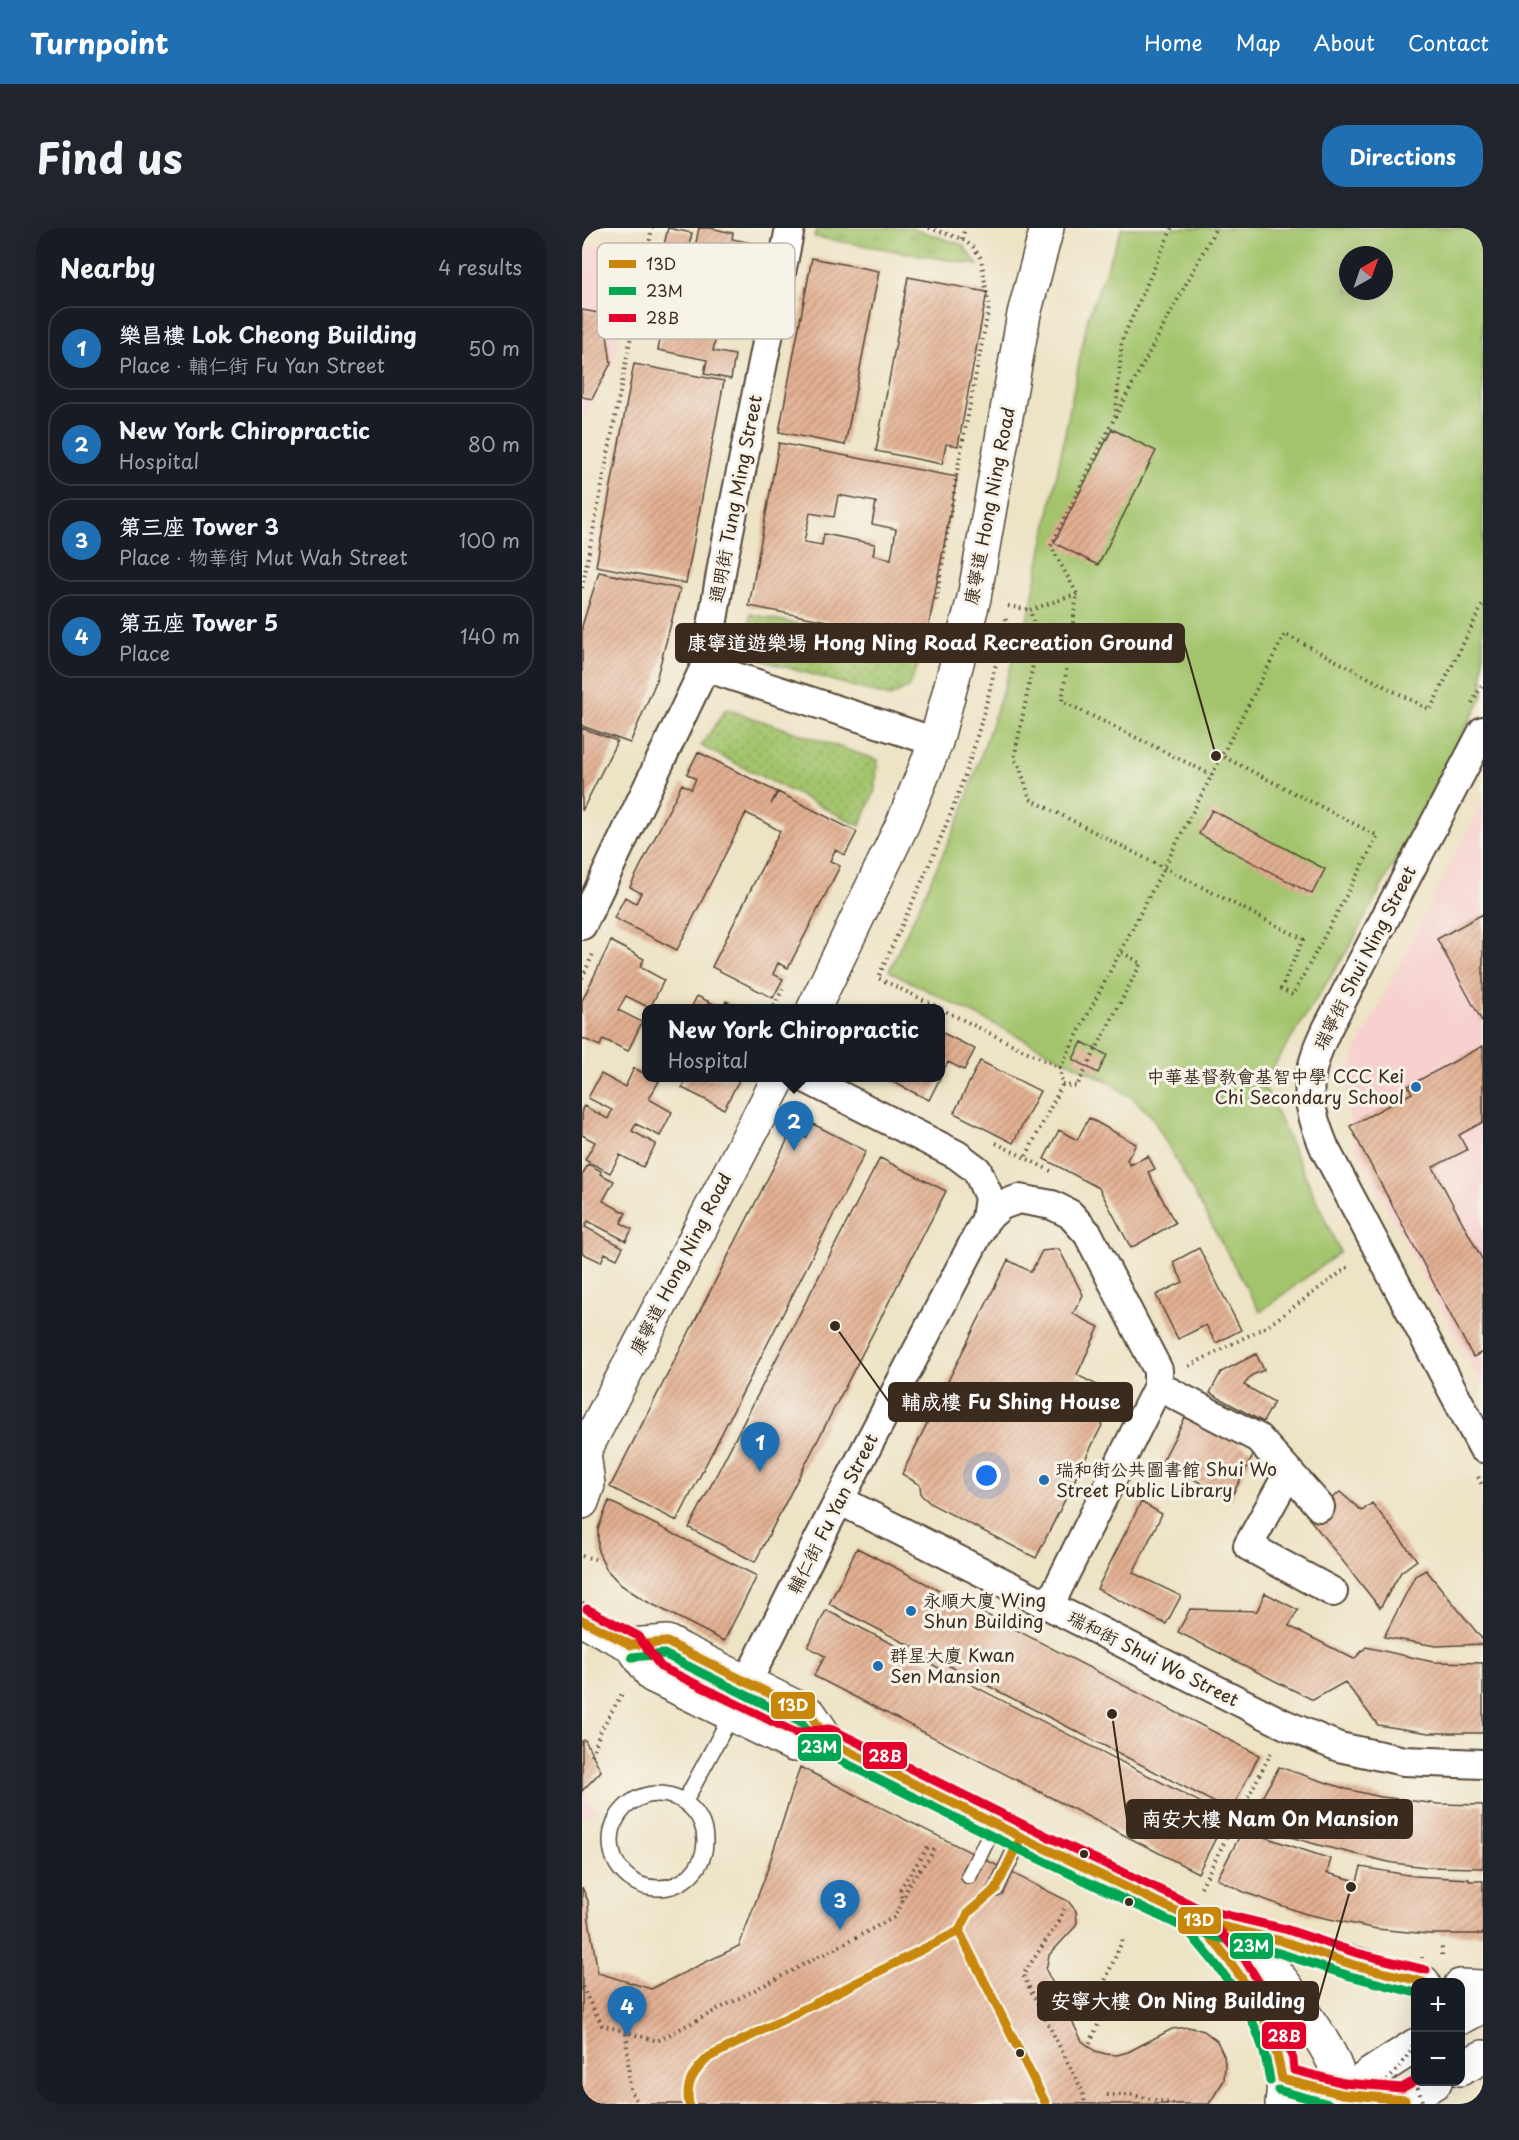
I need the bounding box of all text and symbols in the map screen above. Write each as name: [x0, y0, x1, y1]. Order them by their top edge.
text: Turnpoint: [30, 21, 169, 64]
text: Home: [1144, 26, 1203, 58]
text: Map: [1236, 26, 1281, 58]
text: About: [1314, 26, 1375, 58]
text: Contact: [1408, 26, 1489, 58]
text: Find us: [36, 125, 183, 188]
button: Directions: [1322, 125, 1483, 187]
legend: [597, 243, 795, 339]
north arrow: [1339, 246, 1393, 300]
text: Nearby: [60, 248, 155, 287]
text: 13D: [646, 251, 676, 275]
text: 4 results: [438, 252, 522, 282]
text: 23M: [646, 278, 683, 302]
text: 28B: [646, 305, 679, 329]
text: 樂昌樓 Lok Cheong Building: [119, 317, 417, 350]
text: 1: [77, 333, 86, 363]
text: 50 m: [468, 333, 520, 363]
text: Place · 輔仁街 Fu Yan Street: [119, 350, 385, 380]
street label: 通明街 Tung Ming Street: [701, 393, 768, 605]
street label: 康寧道 Hong Ning Road: [956, 405, 1021, 607]
text: New York Chiropractic: [119, 413, 370, 446]
text: 2: [74, 429, 89, 459]
text: 80 m: [468, 429, 520, 459]
text: Hospital: [119, 446, 199, 476]
text: 第三座 Tower 3: [119, 509, 279, 542]
text: 3: [75, 525, 88, 555]
text: 100 m: [459, 525, 520, 555]
text: Place · 物華街 Mut Wah Street: [119, 542, 408, 572]
text: 第五座 Tower 5: [119, 605, 278, 638]
text: 4: [75, 621, 88, 651]
text: 140 m: [460, 621, 520, 651]
callout: 康寧道遊樂場 Hong Ning Road Recreation Ground: [676, 624, 1184, 662]
text: 康寧道遊樂場 Hong Ning Road Recreation Ground: [687, 627, 1173, 657]
text: Place: [119, 638, 170, 668]
street label: 瑞寧街 Shui Ning Street: [1305, 861, 1422, 1054]
popup: [642, 1004, 945, 1082]
text: New York Chiropractic: [668, 1012, 919, 1045]
text: Hospital: [668, 1045, 748, 1075]
place label: 中華基督教會基智中學 CCC Kei Chi Secondary School: [1147, 1062, 1404, 1110]
marker: 中華基督教會基智中學 CCC Kei Chi Secondary School: [1409, 1080, 1423, 1094]
pin: 2: [774, 1102, 814, 1151]
street label: 康寧道 Hong Ning Road: [622, 1168, 737, 1359]
callout: 輔成樓 Fu Shing House: [889, 1383, 1132, 1421]
text: 輔成樓 Fu Shing House: [901, 1386, 1121, 1416]
pin: 1: [740, 1422, 780, 1472]
street label: 輔仁街 Fu Yan Street: [780, 1428, 884, 1598]
place label: 瑞和街公共圖書館 Shui Wo Street Public Library: [1056, 1455, 1277, 1503]
your location: [972, 1461, 1001, 1490]
marker: 瑞和街公共圖書館 Shui Wo Street Public Library: [1037, 1473, 1051, 1487]
place label: 永順大廈 Wing Shun Building: [923, 1586, 1046, 1634]
street label: 瑞和街 Shui Wo Street: [1063, 1603, 1244, 1713]
marker: 永順大廈 Wing Shun Building: [904, 1604, 918, 1618]
place label: 群星大廈 Kwan Sen Mansion: [890, 1641, 1015, 1689]
marker: 群星大廈 Kwan Sen Mansion: [871, 1659, 885, 1673]
line badge: 13D: [770, 1691, 816, 1720]
text: 13D: [778, 1692, 808, 1716]
line badge: 23M: [797, 1733, 842, 1762]
text: 23M: [801, 1734, 837, 1758]
line badge: 28B: [862, 1741, 908, 1770]
text: 28B: [868, 1743, 902, 1767]
callout: 南安大樓 Nam On Mansion: [1127, 1800, 1412, 1838]
text: 南安大樓 Nam On Mansion: [1141, 1803, 1399, 1833]
unlabelled marker: [1078, 1848, 1090, 1860]
pin: 3: [820, 1880, 860, 1930]
unlabelled marker: [1123, 1896, 1135, 1908]
line badge: 13D: [1177, 1906, 1222, 1935]
text: 13D: [1184, 1907, 1214, 1931]
line badge: 23M: [1229, 1932, 1274, 1960]
text: 23M: [1233, 1933, 1269, 1957]
map controls: [1411, 1978, 1465, 2086]
button: +: [1411, 1978, 1465, 2032]
callout: 安寧大樓 On Ning Building: [1038, 1982, 1318, 2020]
text: 安寧大樓 On Ning Building: [1051, 1985, 1305, 2015]
pin: 4: [608, 1986, 646, 2036]
line badge: 28B: [1261, 2021, 1307, 2050]
text: 28B: [1267, 2023, 1301, 2047]
button: −: [1411, 2032, 1465, 2086]
unlabelled marker: [1014, 2047, 1026, 2059]

